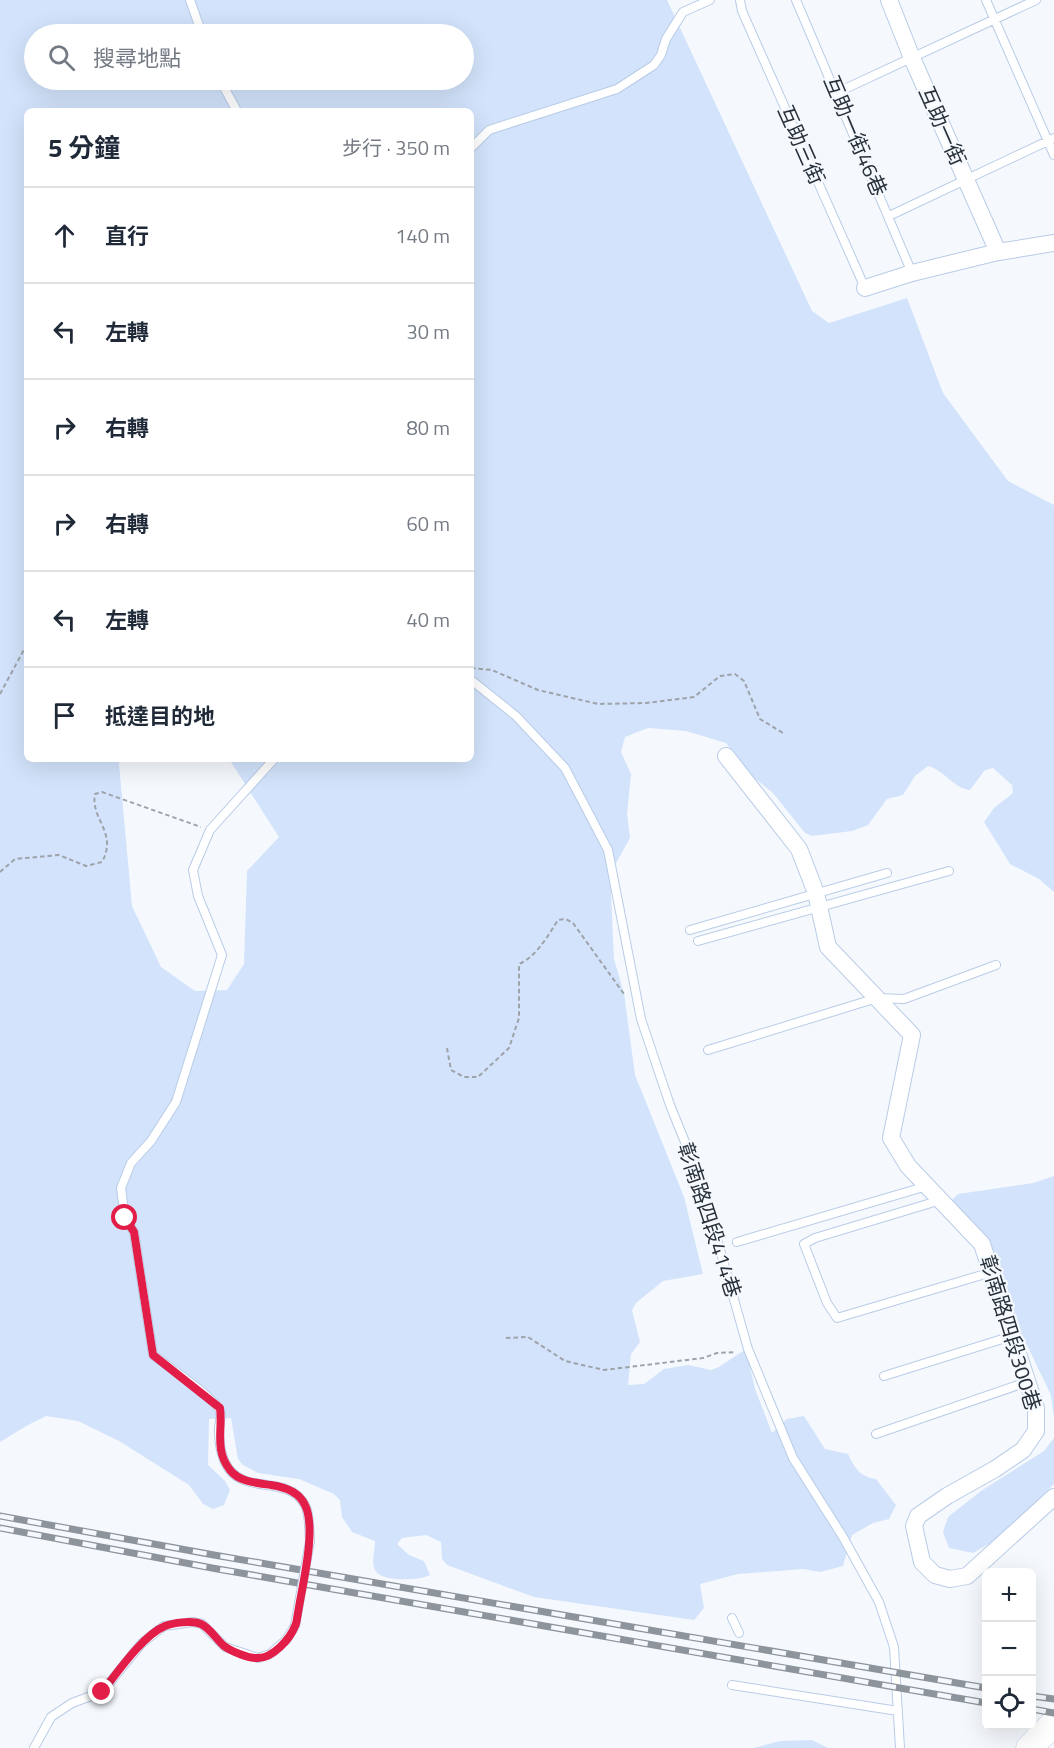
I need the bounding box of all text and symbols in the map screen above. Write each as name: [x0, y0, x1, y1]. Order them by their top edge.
search box: [24, 24, 474, 90]
icon: search: [45, 41, 78, 74]
text: 搜尋地點: [93, 41, 181, 75]
street label: 互助一街46巷: [816, 70, 896, 201]
street label: 互助一街: [911, 81, 975, 170]
street label: 互助三街: [770, 100, 834, 189]
text: 5 分鐘: [48, 128, 120, 167]
text: 步行 · 350 m: [342, 132, 450, 163]
icon: ahead: [48, 219, 81, 252]
text: 直行: [105, 219, 149, 253]
text: 140 m: [395, 220, 450, 251]
icon: left: [48, 315, 81, 348]
text: 左轉: [105, 315, 149, 349]
text: 30 m: [406, 316, 450, 347]
icon: right: [48, 411, 81, 444]
text: 右轉: [105, 411, 149, 445]
text: 80 m: [406, 412, 450, 443]
icon: right: [48, 507, 81, 540]
text: 右轉: [105, 507, 149, 541]
text: 60 m: [406, 508, 450, 539]
icon: left: [48, 603, 81, 636]
text: 左轉: [105, 603, 149, 637]
text: 40 m: [406, 604, 450, 635]
icon: arrive: [48, 699, 81, 732]
text: 抵達目的地: [105, 699, 215, 733]
street label: 彰南路四段414巷: [670, 1138, 750, 1301]
route start: [111, 1204, 137, 1230]
street label: 彰南路四段300巷: [972, 1251, 1050, 1415]
map controls: [982, 1568, 1036, 1730]
button: +: [982, 1568, 1036, 1622]
button: −: [982, 1622, 1036, 1676]
button: locate: [982, 1676, 1036, 1730]
route end: [88, 1678, 114, 1704]

